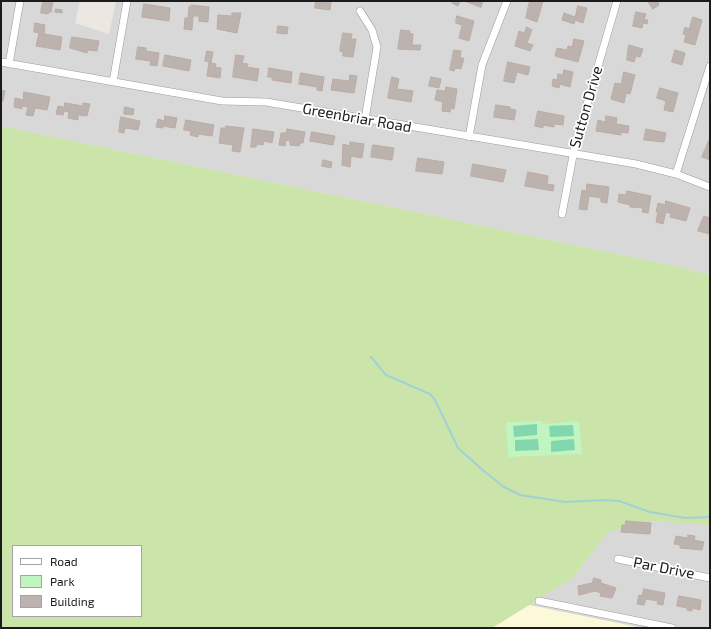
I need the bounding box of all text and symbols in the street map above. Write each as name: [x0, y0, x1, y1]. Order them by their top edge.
street label: Sutton Drive: [566, 64, 606, 150]
street label: Greenbriar Road: [301, 100, 413, 136]
legend: [12, 545, 142, 617]
street label: Par Drive: [632, 553, 696, 583]
text: Road: [50, 554, 78, 568]
text: Park: [50, 574, 75, 588]
text: Building: [50, 594, 94, 608]

